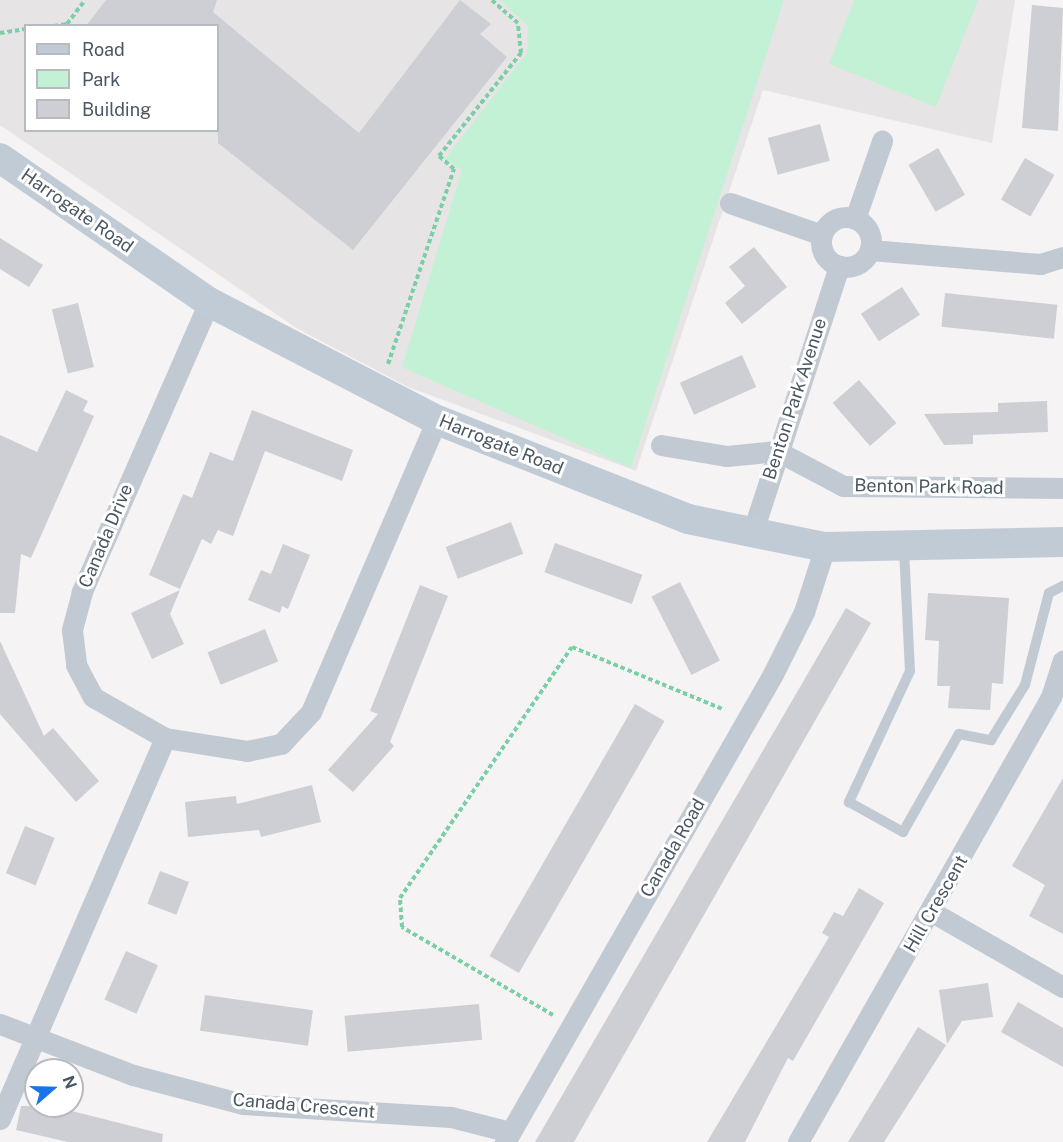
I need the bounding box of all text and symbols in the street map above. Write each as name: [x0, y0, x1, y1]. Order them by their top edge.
legend: [24, 24, 219, 132]
text: Road: [82, 39, 125, 60]
text: Park: [82, 69, 120, 90]
text: Building: [82, 99, 151, 120]
street label: Harrogate Road: [17, 164, 137, 258]
street label: Benton Park Avenue: [759, 315, 831, 483]
street label: Harrogate Road: [436, 410, 566, 480]
street label: Benton Park Road: [854, 475, 1004, 499]
street label: Canada Drive: [74, 481, 138, 591]
street label: Canada Road: [636, 795, 710, 901]
street label: Hill Crescent: [899, 851, 973, 957]
north arrow: [24, 1058, 84, 1118]
text: N: [58, 1073, 81, 1091]
street label: Canada Crescent: [232, 1089, 376, 1123]

